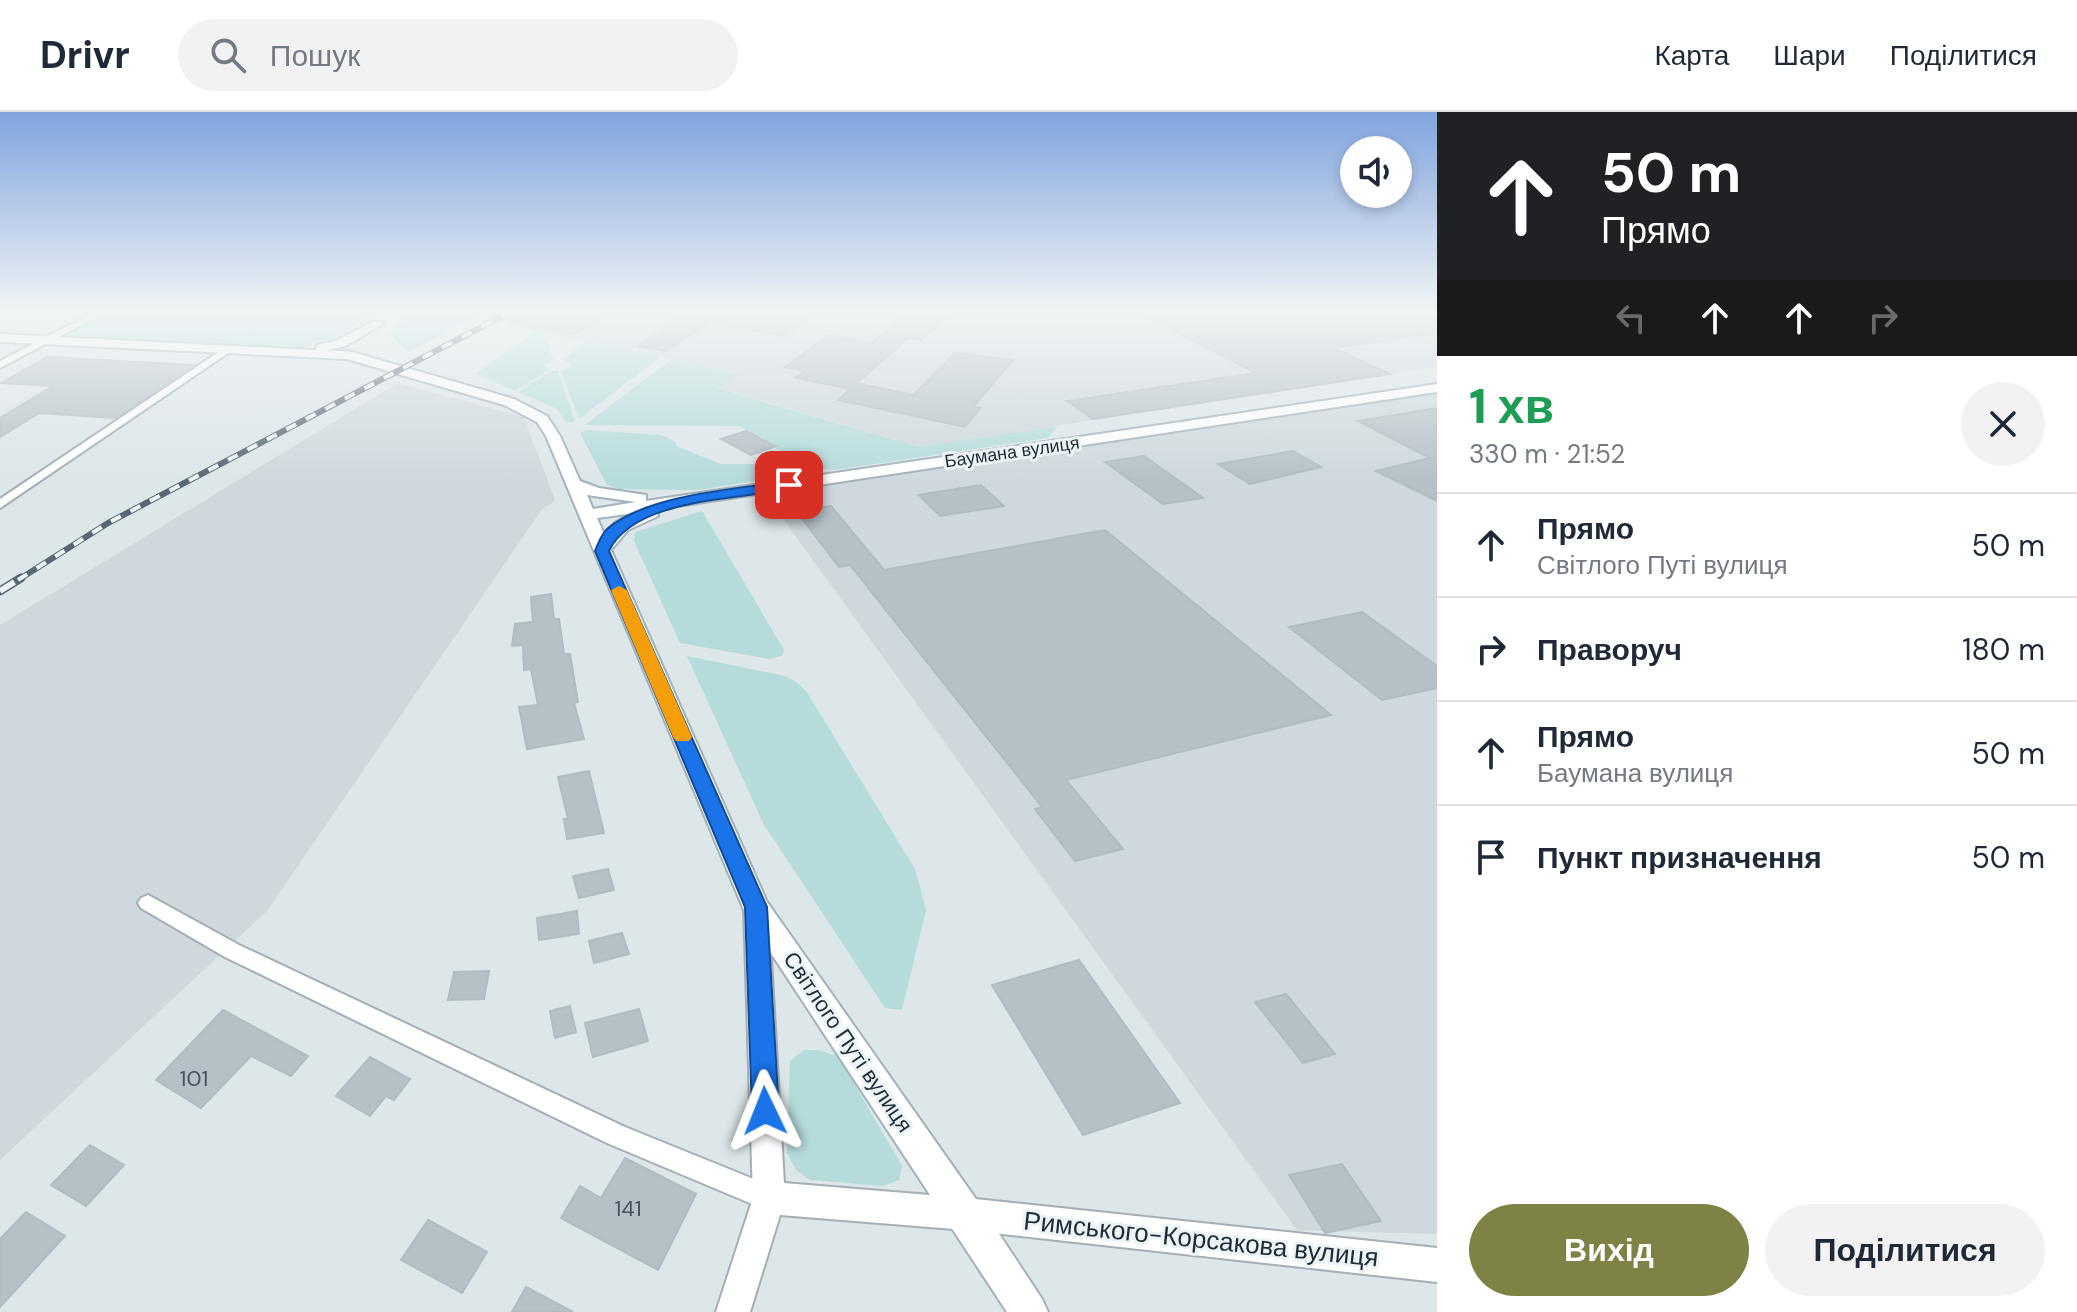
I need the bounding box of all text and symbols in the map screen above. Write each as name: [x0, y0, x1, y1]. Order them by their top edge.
search box: [178, 19, 738, 91]
text: Drivr: [40, 30, 130, 80]
icon: search: [206, 33, 250, 77]
text: Пошук: [270, 36, 360, 75]
text: Карта: [1654, 37, 1729, 74]
text: Шари: [1773, 37, 1846, 74]
text: Поділитися: [1890, 37, 2037, 74]
map controls: [1340, 136, 1412, 208]
button: sound: [1340, 136, 1412, 208]
text: 50 m: [1601, 136, 1741, 209]
icon: ahead: [1469, 144, 1573, 248]
text: Прямо: [1601, 207, 1711, 254]
icon: left: [1609, 296, 1653, 340]
icon: ahead: [1693, 296, 1737, 340]
icon: ahead: [1777, 296, 1821, 340]
icon: right: [1861, 296, 1905, 340]
text: 1 хв: [1469, 375, 1554, 438]
button: close: [1961, 382, 2045, 466]
street label: Баумана вулиця: [943, 431, 1081, 473]
text: 330 m · 21:52: [1469, 437, 1625, 471]
pin: [755, 451, 823, 519]
icon: arrive: [767, 463, 811, 507]
text: Прямо: [1537, 509, 1634, 548]
icon: ahead: [1469, 523, 1513, 567]
text: 50 m: [1971, 526, 2045, 565]
text: Світлого Путі вулиця: [1537, 548, 1788, 582]
icon: right: [1469, 627, 1513, 671]
text: Праворуч: [1537, 630, 1682, 669]
text: 180 m: [1962, 630, 2045, 669]
text: Прямо: [1537, 717, 1634, 756]
icon: ahead: [1469, 731, 1513, 775]
text: 50 m: [1971, 734, 2045, 773]
text: Баумана вулиця: [1537, 756, 1733, 790]
icon: arrive: [1469, 835, 1513, 879]
text: Пункт призначення: [1537, 838, 1822, 877]
text: 50 m: [1971, 838, 2045, 877]
street label: Світлого Путі вулиця: [777, 946, 919, 1138]
house number: 101: [180, 1064, 208, 1093]
position arrow: [723, 1069, 807, 1153]
house number: 141: [614, 1194, 642, 1223]
street label: Римського-Корсакова вулиця: [1022, 1203, 1380, 1275]
button: Вихід: [1469, 1204, 1749, 1296]
button: Поділитися: [1765, 1204, 2045, 1296]

